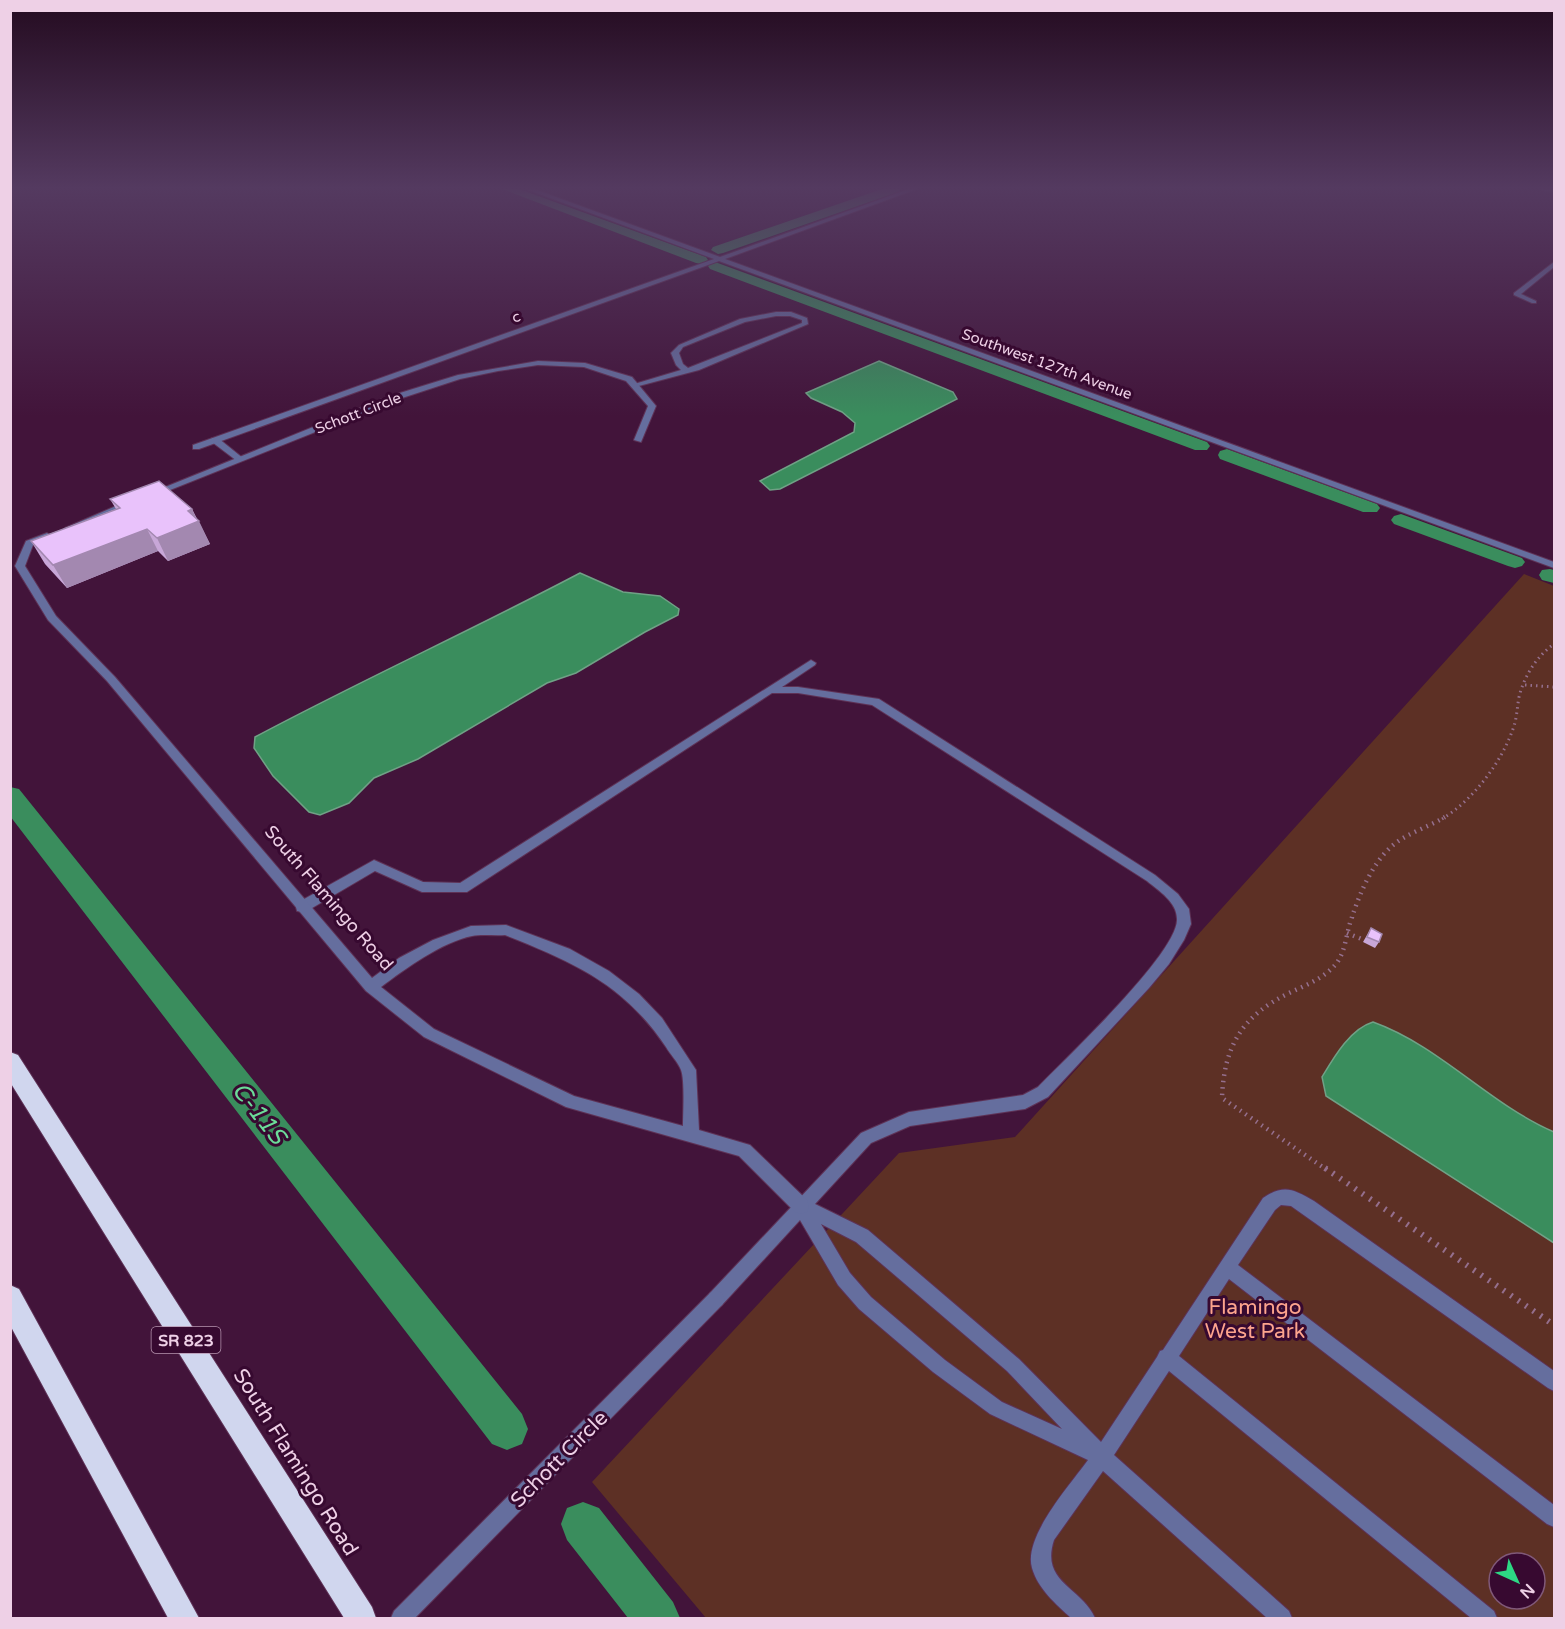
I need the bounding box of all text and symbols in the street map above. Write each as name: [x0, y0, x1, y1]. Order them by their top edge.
street label: c: [509, 307, 523, 327]
street label: Southwest 127th Avenue: [959, 325, 1135, 403]
street label: Schott Circle: [312, 388, 404, 438]
street label: South Flamingo Road: [260, 821, 398, 975]
water label: C-11S: [225, 1076, 293, 1152]
park label: Flamingo West Park: [1205, 1295, 1305, 1344]
road number: SR 823: [152, 1327, 220, 1353]
street label: South Flamingo Road: [228, 1364, 363, 1560]
street label: Schott Circle: [506, 1406, 613, 1513]
north arrow: [1487, 1551, 1547, 1611]
text: N: [1515, 1579, 1539, 1603]

